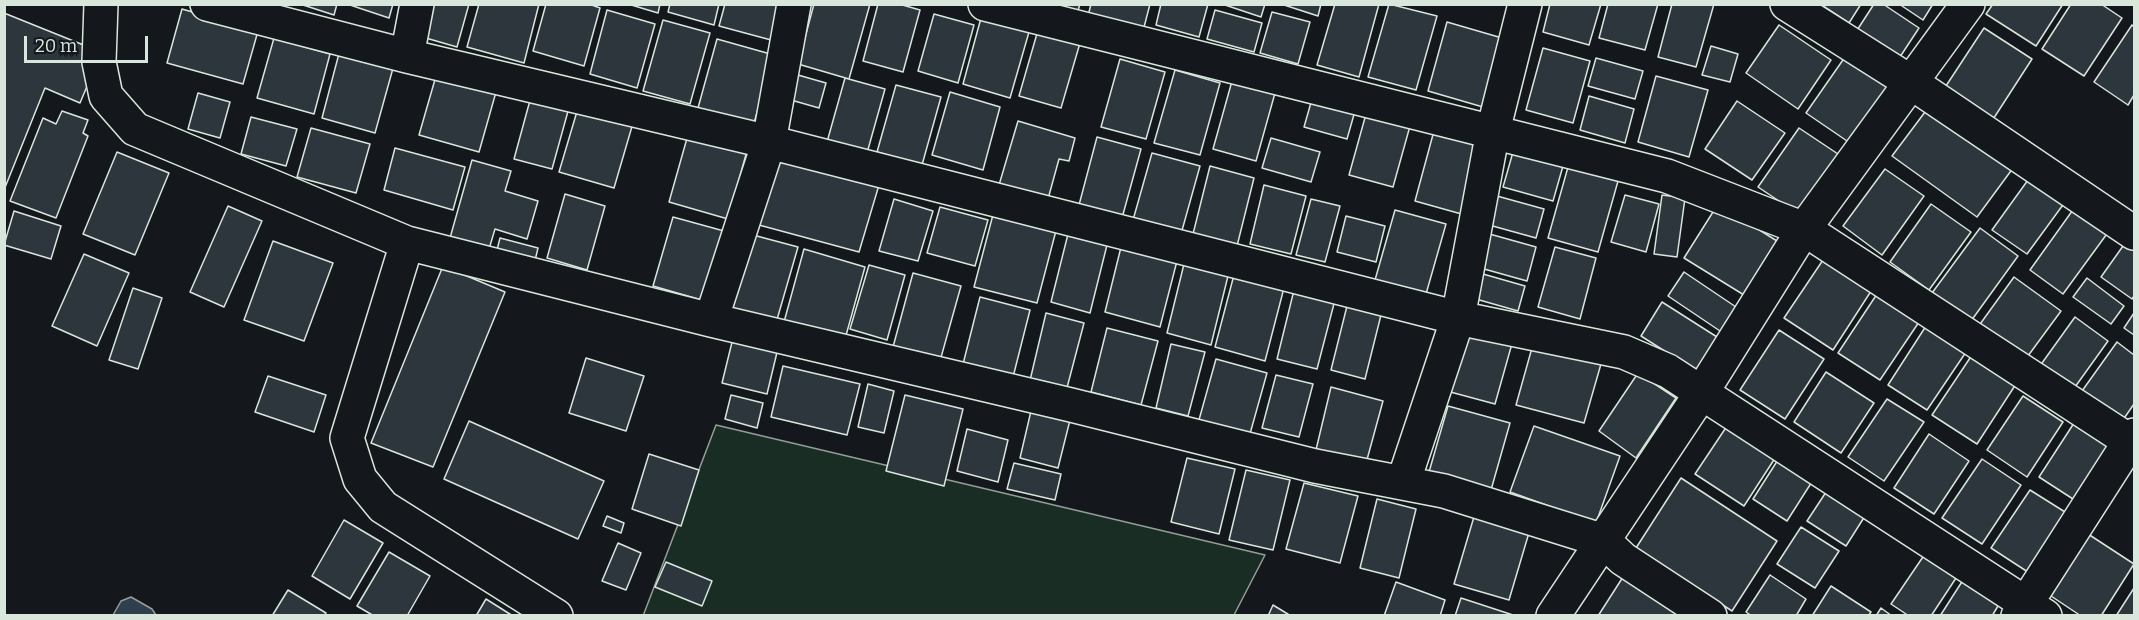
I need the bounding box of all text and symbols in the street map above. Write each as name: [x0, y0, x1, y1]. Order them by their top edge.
scale bar: [27, 24, 152, 62]
text: 20 m: [35, 35, 77, 57]

